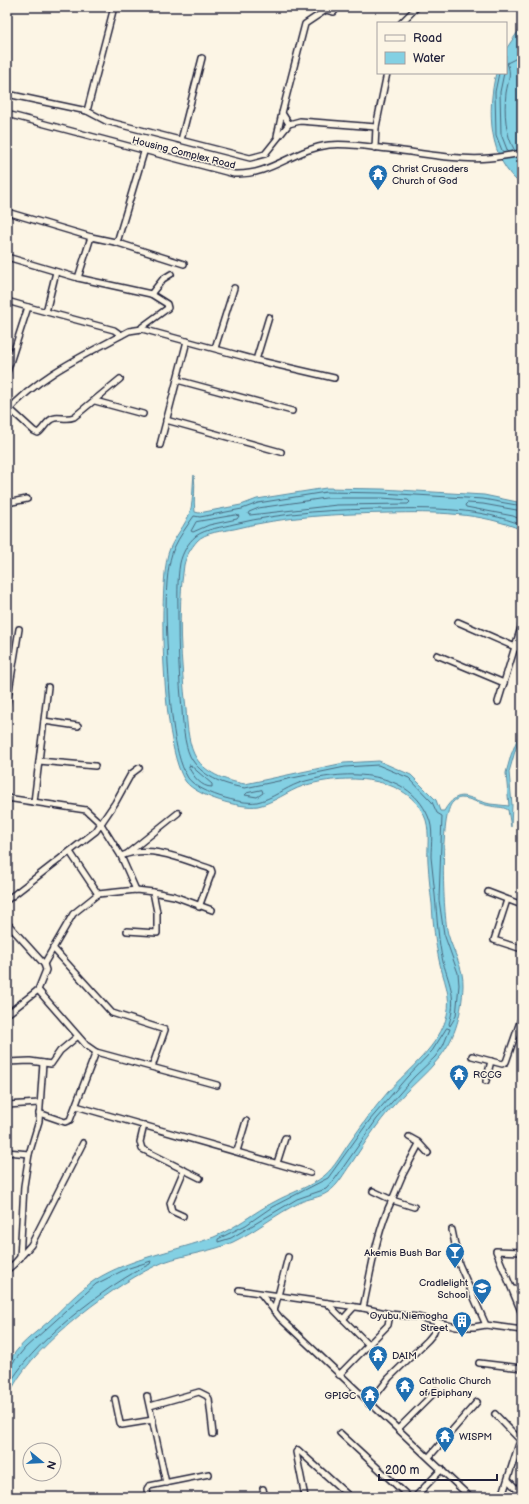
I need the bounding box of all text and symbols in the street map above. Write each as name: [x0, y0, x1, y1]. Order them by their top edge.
legend: [377, 22, 507, 74]
text: Road: [413, 31, 442, 46]
text: Water: [413, 51, 445, 66]
street label: Housing Complex Road: [131, 134, 237, 172]
temple icon: Christ Crusaders Church of God: [367, 163, 389, 191]
place label: Christ Crusaders Church of God: [392, 163, 468, 187]
temple icon: RCCG: [448, 1063, 470, 1091]
place label: RCCG: [473, 1069, 502, 1081]
bar icon: Akemis Bush Bar: [444, 1241, 466, 1269]
place label: Akemis Bush Bar: [364, 1247, 441, 1259]
place label: Cradlelight School: [419, 1277, 468, 1301]
school or university icon: Cradlelight School: [471, 1277, 493, 1305]
place label: Oyubu Niemogha Street: [370, 1310, 448, 1334]
building icon: Oyubu Niemogha Street: [451, 1310, 473, 1338]
temple icon: DAIM: [367, 1344, 389, 1372]
place label: DAIM: [392, 1350, 417, 1362]
temple icon: Catholic Church of Epiphany: [394, 1375, 416, 1403]
place label: Catholic Church of Epiphany: [419, 1375, 492, 1399]
temple icon: GPIGC: [359, 1384, 381, 1412]
place label: GPIGC: [325, 1390, 356, 1402]
temple icon: WISPM: [434, 1425, 456, 1453]
place label: WISPM: [459, 1431, 492, 1443]
north arrow: [22, 1442, 62, 1482]
scale bar: [379, 1456, 497, 1482]
text: N: [44, 1459, 58, 1471]
text: 200 m: [385, 1463, 419, 1478]

